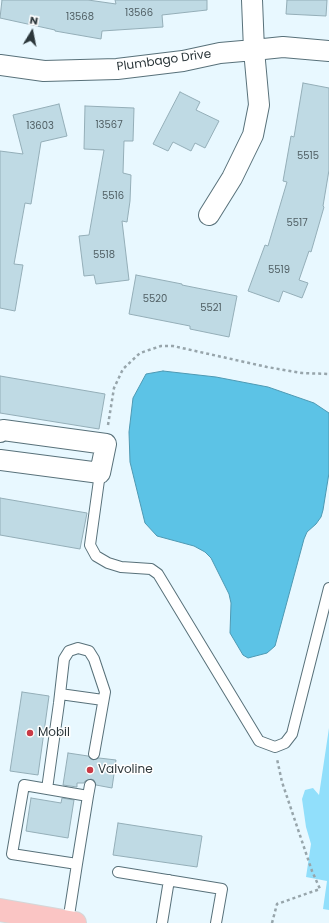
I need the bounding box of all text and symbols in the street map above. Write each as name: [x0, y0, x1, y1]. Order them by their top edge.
house number: 13566: [125, 7, 153, 19]
house number: 13568: [66, 11, 94, 23]
north arrow: [12, 12, 52, 52]
text: N: [29, 12, 40, 29]
street label: Plumbago Drive: [116, 47, 212, 75]
house number: 13567: [95, 119, 123, 131]
house number: 13603: [26, 120, 54, 132]
house number: 5515: [297, 150, 319, 162]
house number: 5516: [102, 190, 124, 202]
house number: 5517: [286, 217, 308, 229]
house number: 5518: [93, 249, 115, 261]
house number: 5519: [268, 264, 290, 276]
house number: 5520: [143, 293, 167, 305]
house number: 5521: [200, 302, 222, 314]
place label: Mobil: [38, 726, 70, 740]
marker: Mobil: [25, 728, 35, 738]
place label: Valvoline: [98, 763, 153, 777]
marker: Valvoline: [85, 765, 95, 775]

